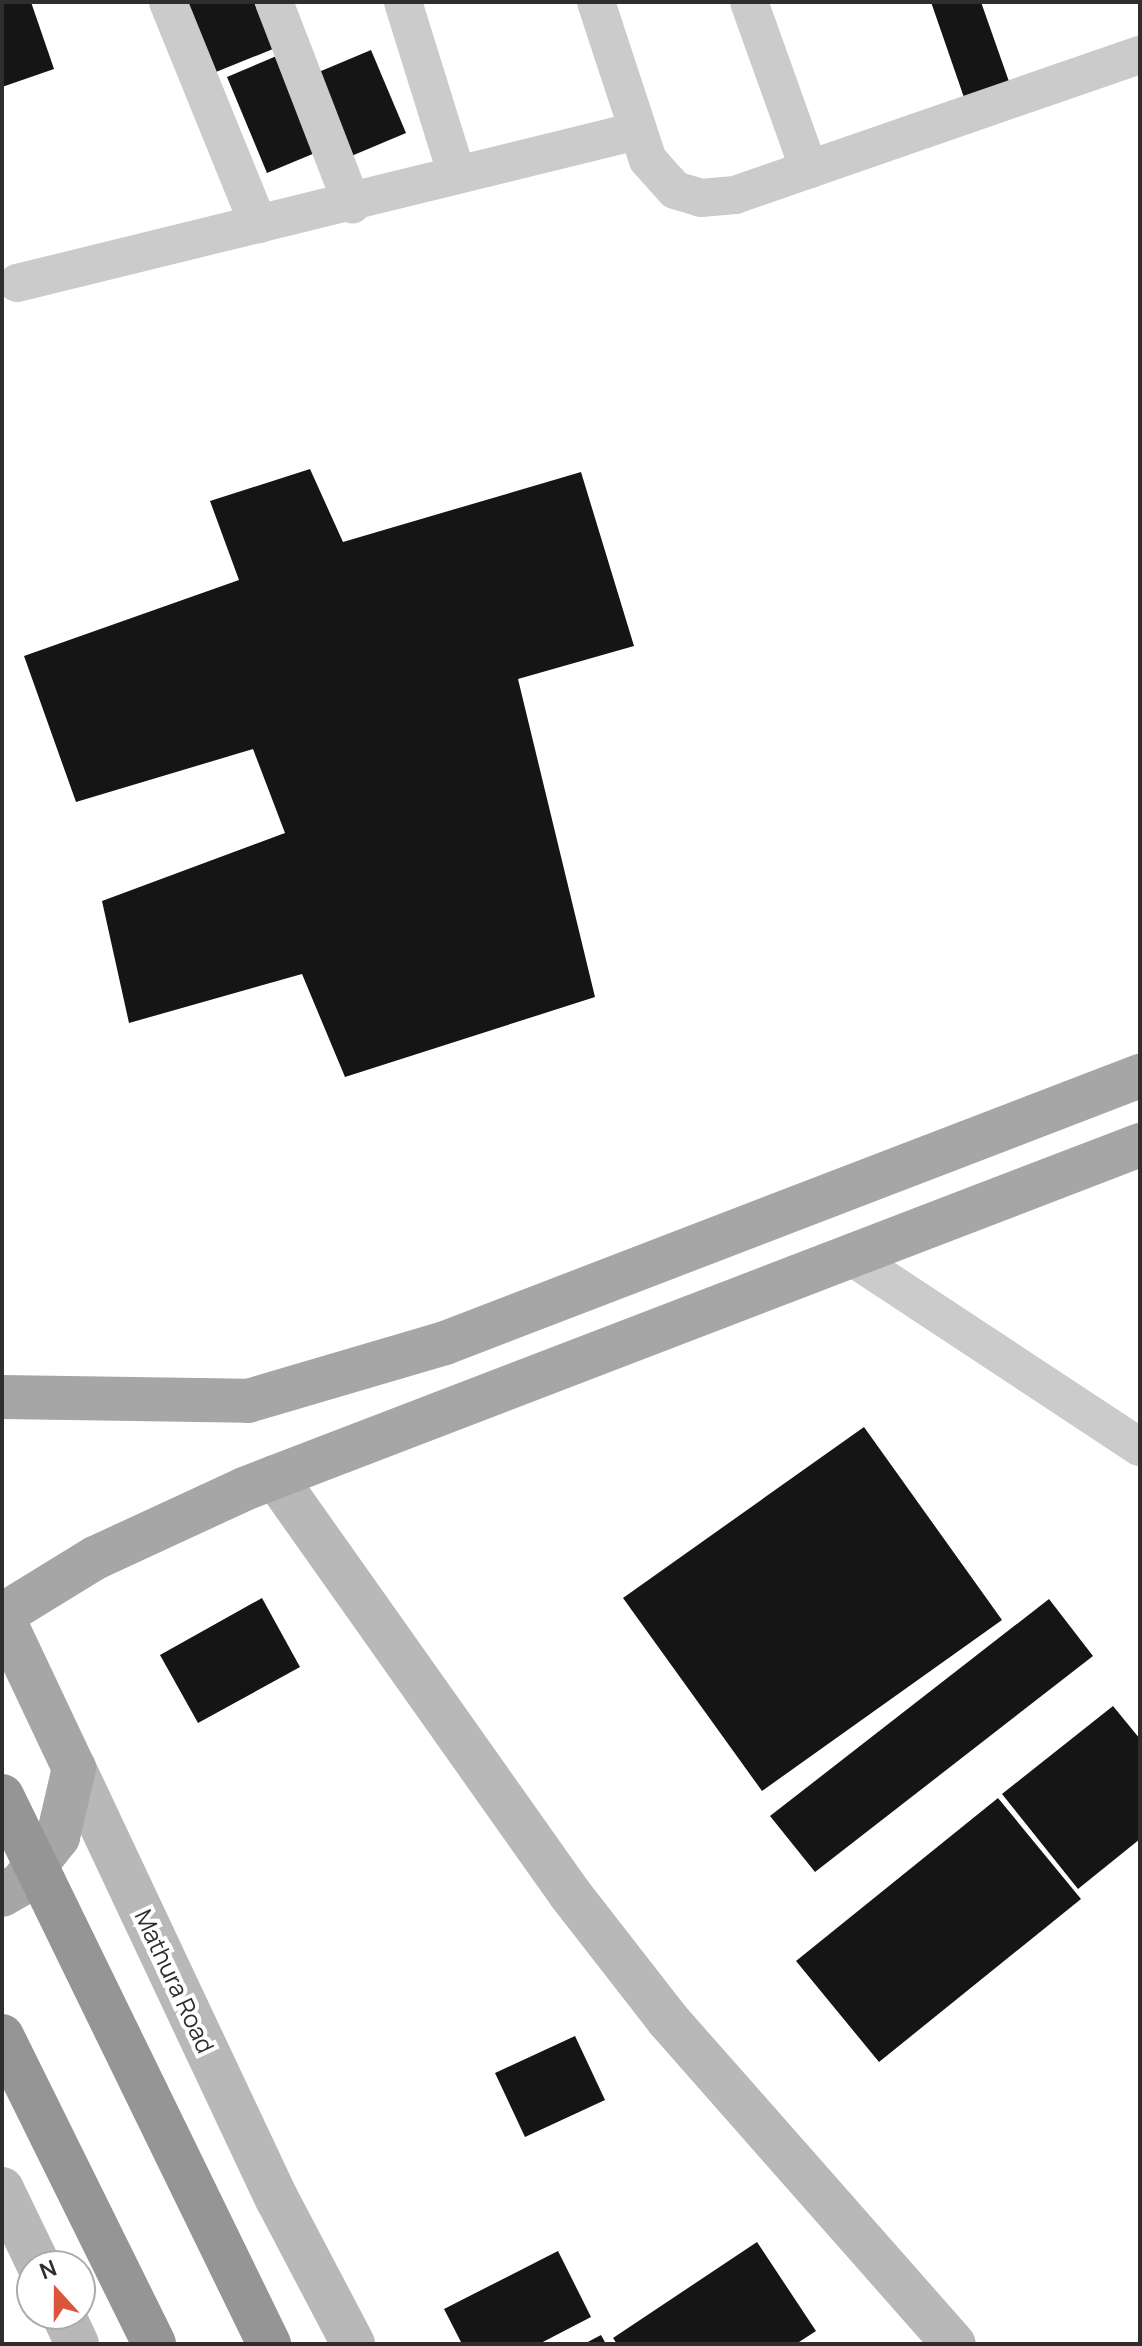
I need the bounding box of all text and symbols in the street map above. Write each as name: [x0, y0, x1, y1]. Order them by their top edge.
street label: Mathura Road: [129, 1905, 221, 2057]
north arrow: [16, 2250, 96, 2330]
text: N: [35, 2253, 61, 2286]

